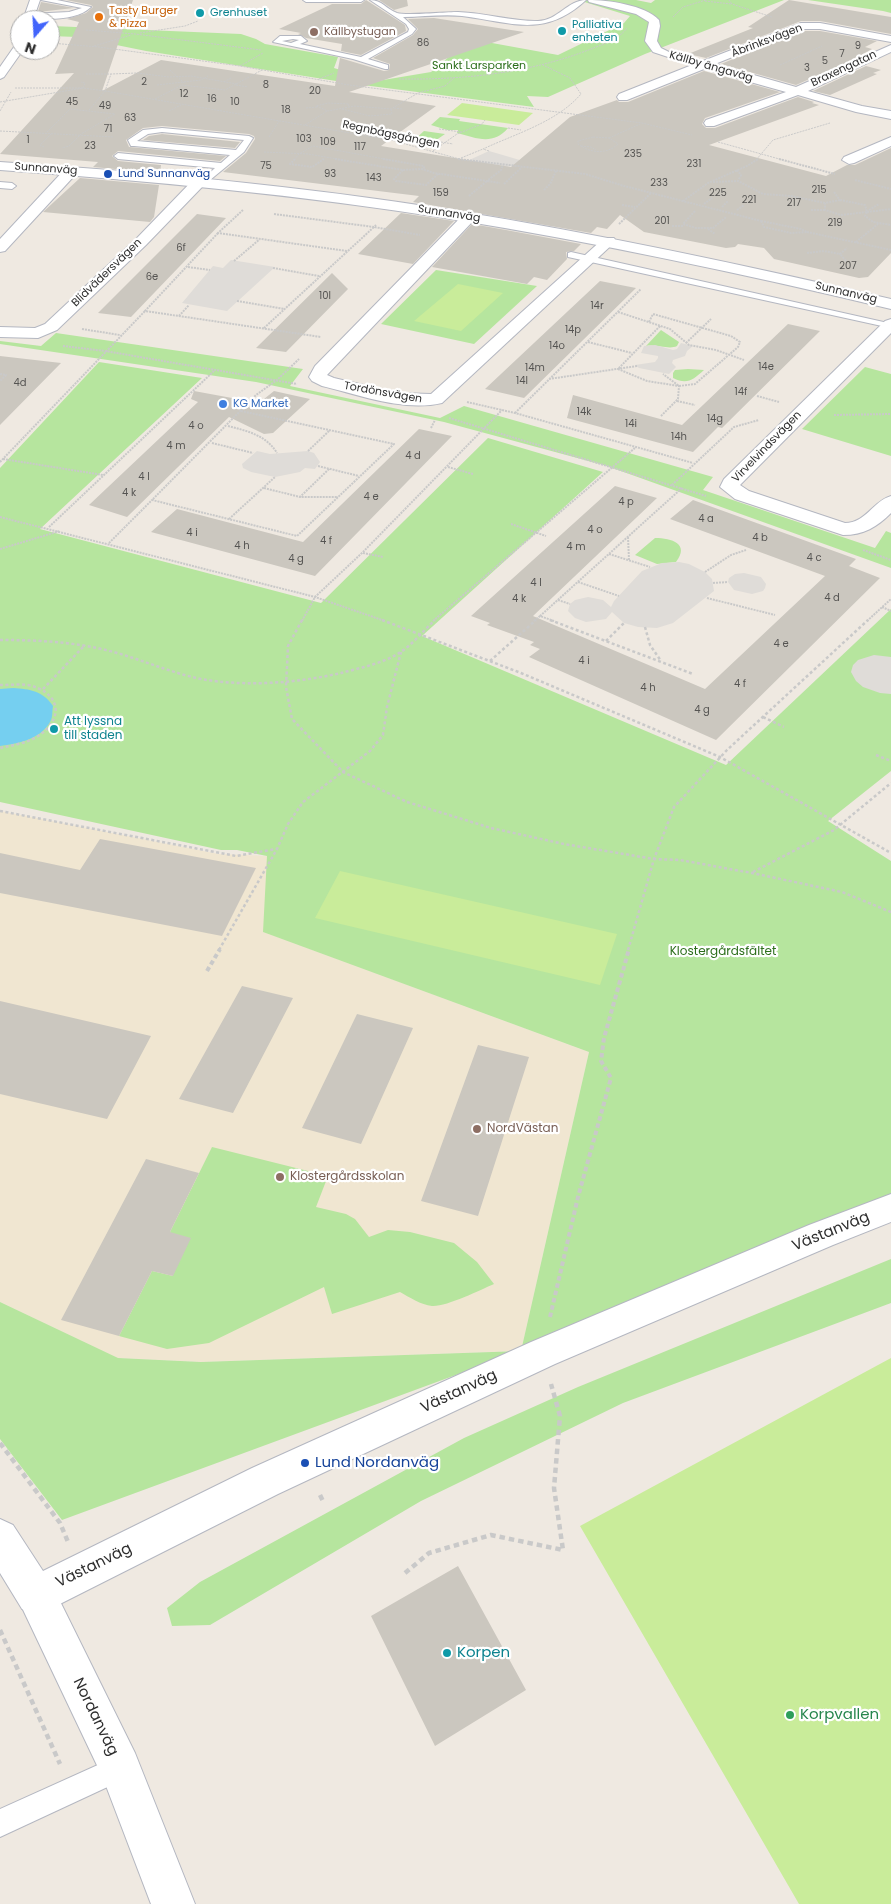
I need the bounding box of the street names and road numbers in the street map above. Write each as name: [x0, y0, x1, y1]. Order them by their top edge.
street label: Åbrinksvägen: [730, 21, 804, 61]
street label: Braxengatan: [809, 48, 879, 90]
street label: Källby ängaväg: [668, 49, 754, 85]
street label: Regnbågsgången: [341, 118, 441, 152]
street label: Sunnanväg: [14, 160, 78, 178]
street label: Sunnanväg: [417, 203, 481, 225]
street label: Blidvädersvägen: [69, 236, 145, 310]
street label: Sunnanväg: [814, 279, 878, 307]
street label: Tordönsvägen: [343, 380, 423, 406]
street label: Virvelvindsvägen: [730, 409, 804, 485]
street label: Västanväg: [790, 1208, 872, 1256]
street label: Västanväg: [418, 1367, 500, 1417]
street label: Västanväg: [53, 1540, 135, 1592]
street label: Nordanväg: [68, 1675, 122, 1759]

